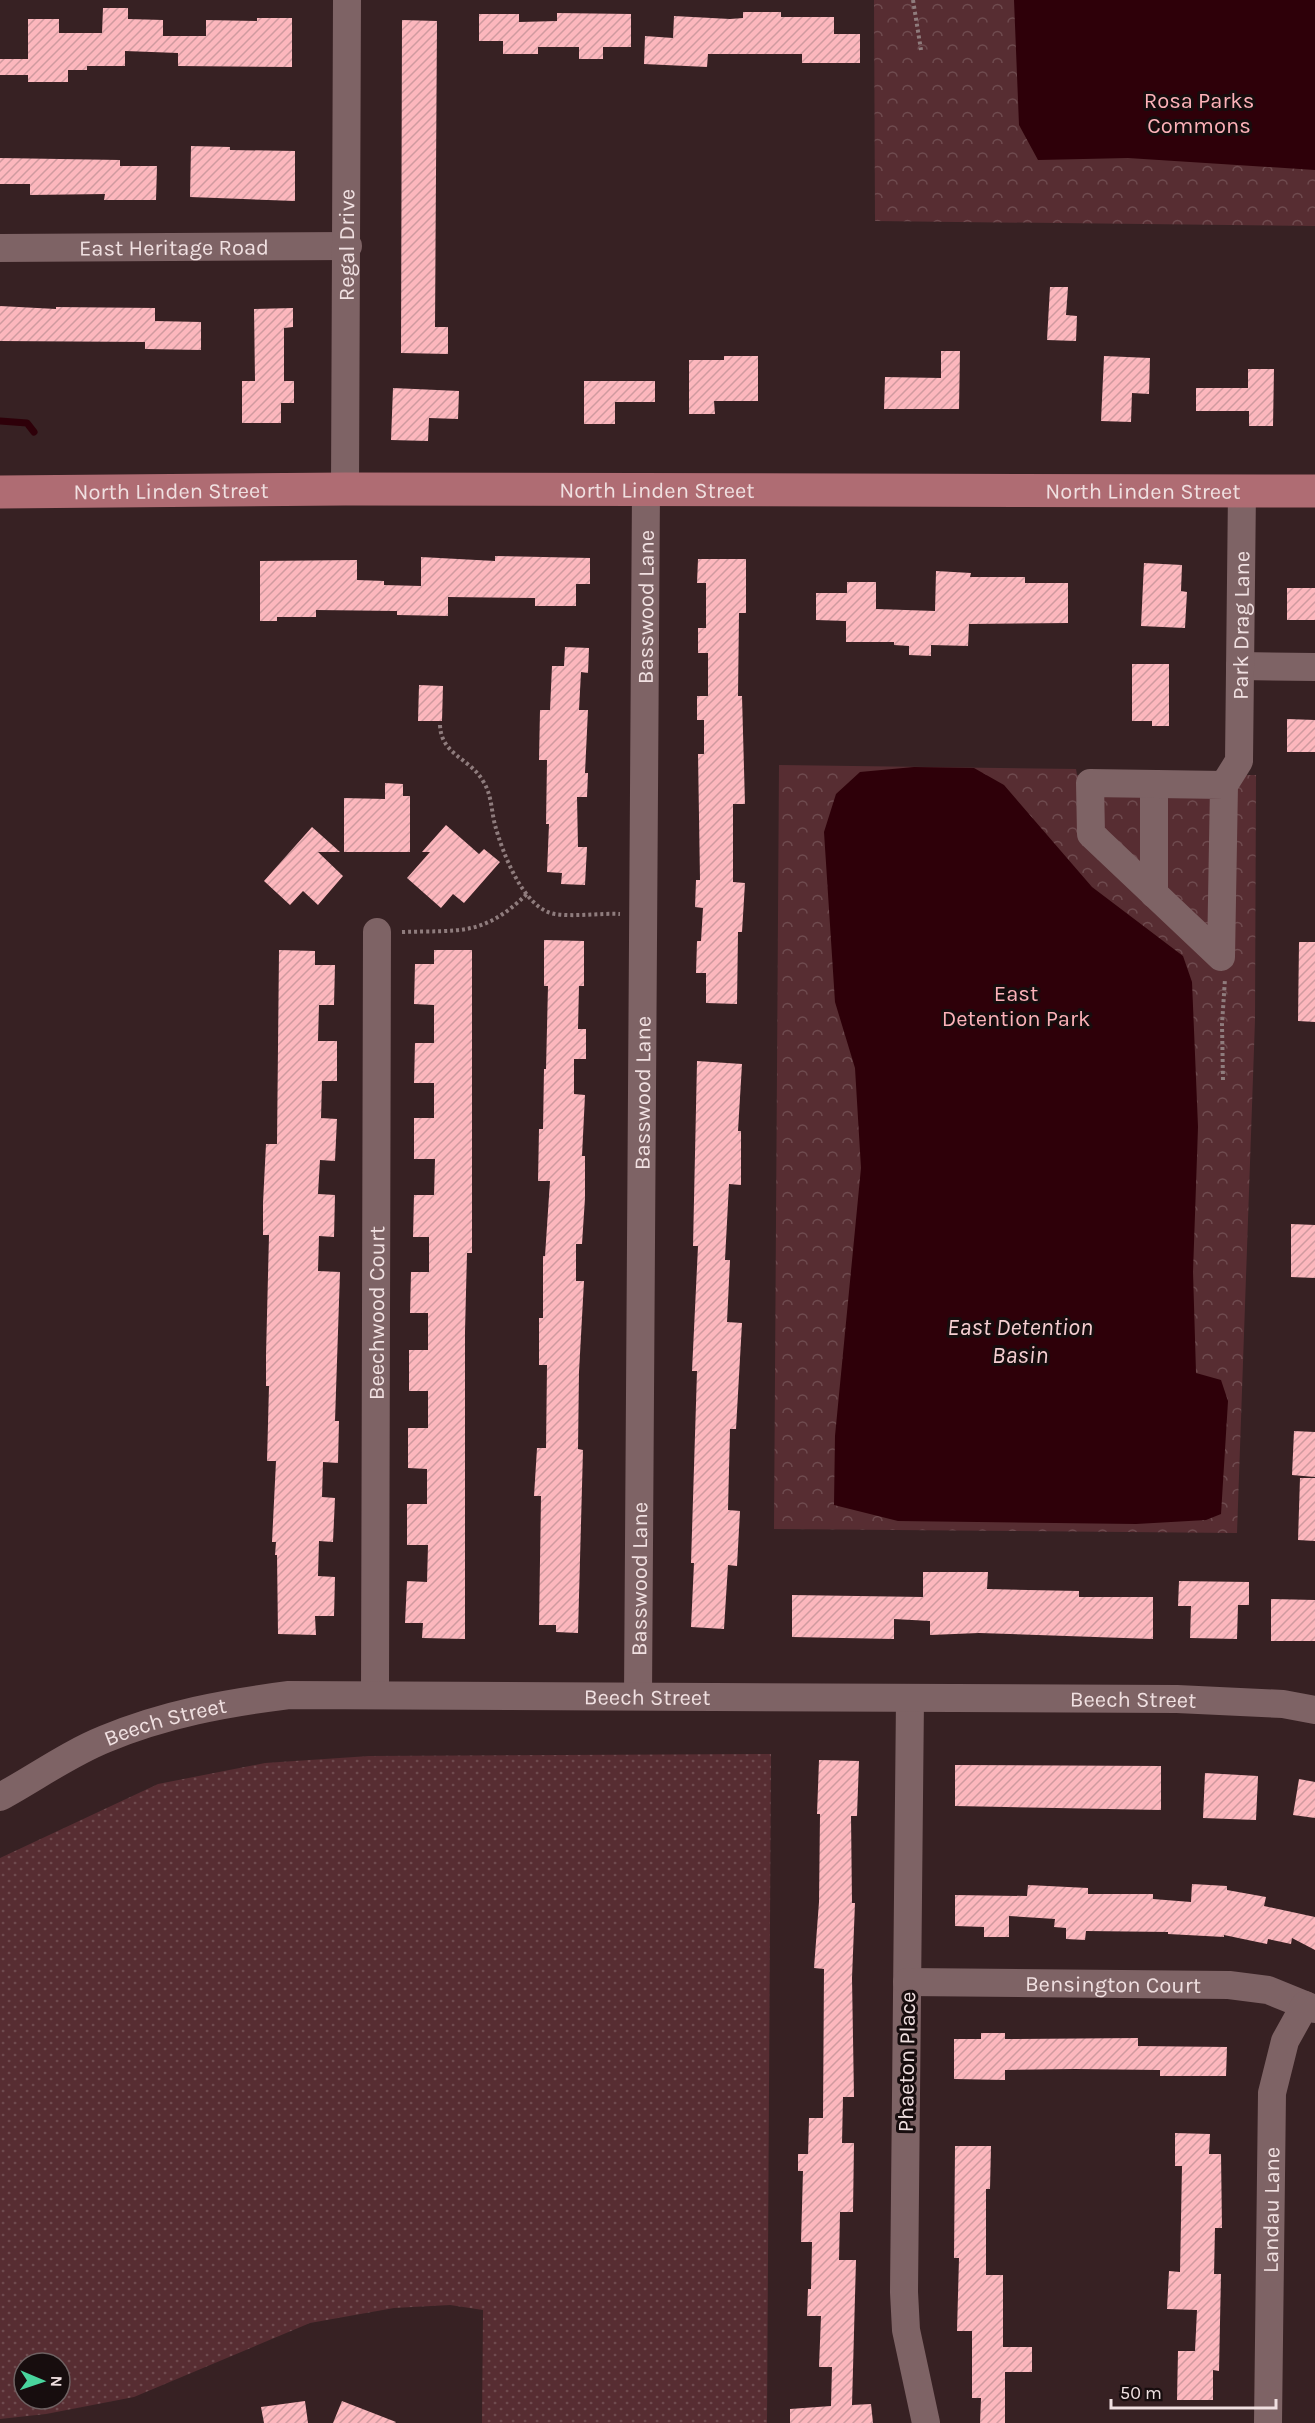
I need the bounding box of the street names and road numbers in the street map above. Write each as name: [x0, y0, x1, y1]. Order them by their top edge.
street label: Regal Drive: [334, 189, 360, 301]
street label: East Heritage Road: [79, 234, 269, 262]
street label: North Linden Street: [559, 477, 755, 504]
street label: North Linden Street: [73, 478, 269, 505]
street label: North Linden Street: [1045, 478, 1241, 505]
street label: Basswood Lane: [633, 530, 660, 684]
street label: Park Drag Lane: [1228, 551, 1255, 700]
street label: Basswood Lane: [629, 1016, 657, 1170]
street label: Beechwood Court: [364, 1226, 390, 1400]
street label: Basswood Lane: [626, 1502, 653, 1656]
street label: Beech Street: [584, 1684, 711, 1711]
street label: Beech Street: [1070, 1687, 1197, 1714]
street label: Beech Street: [100, 1693, 229, 1752]
street label: Bensington Court: [1025, 1971, 1201, 1999]
street label: Phaeton Place: [893, 1991, 921, 2133]
street label: Landau Lane: [1258, 2147, 1285, 2273]

